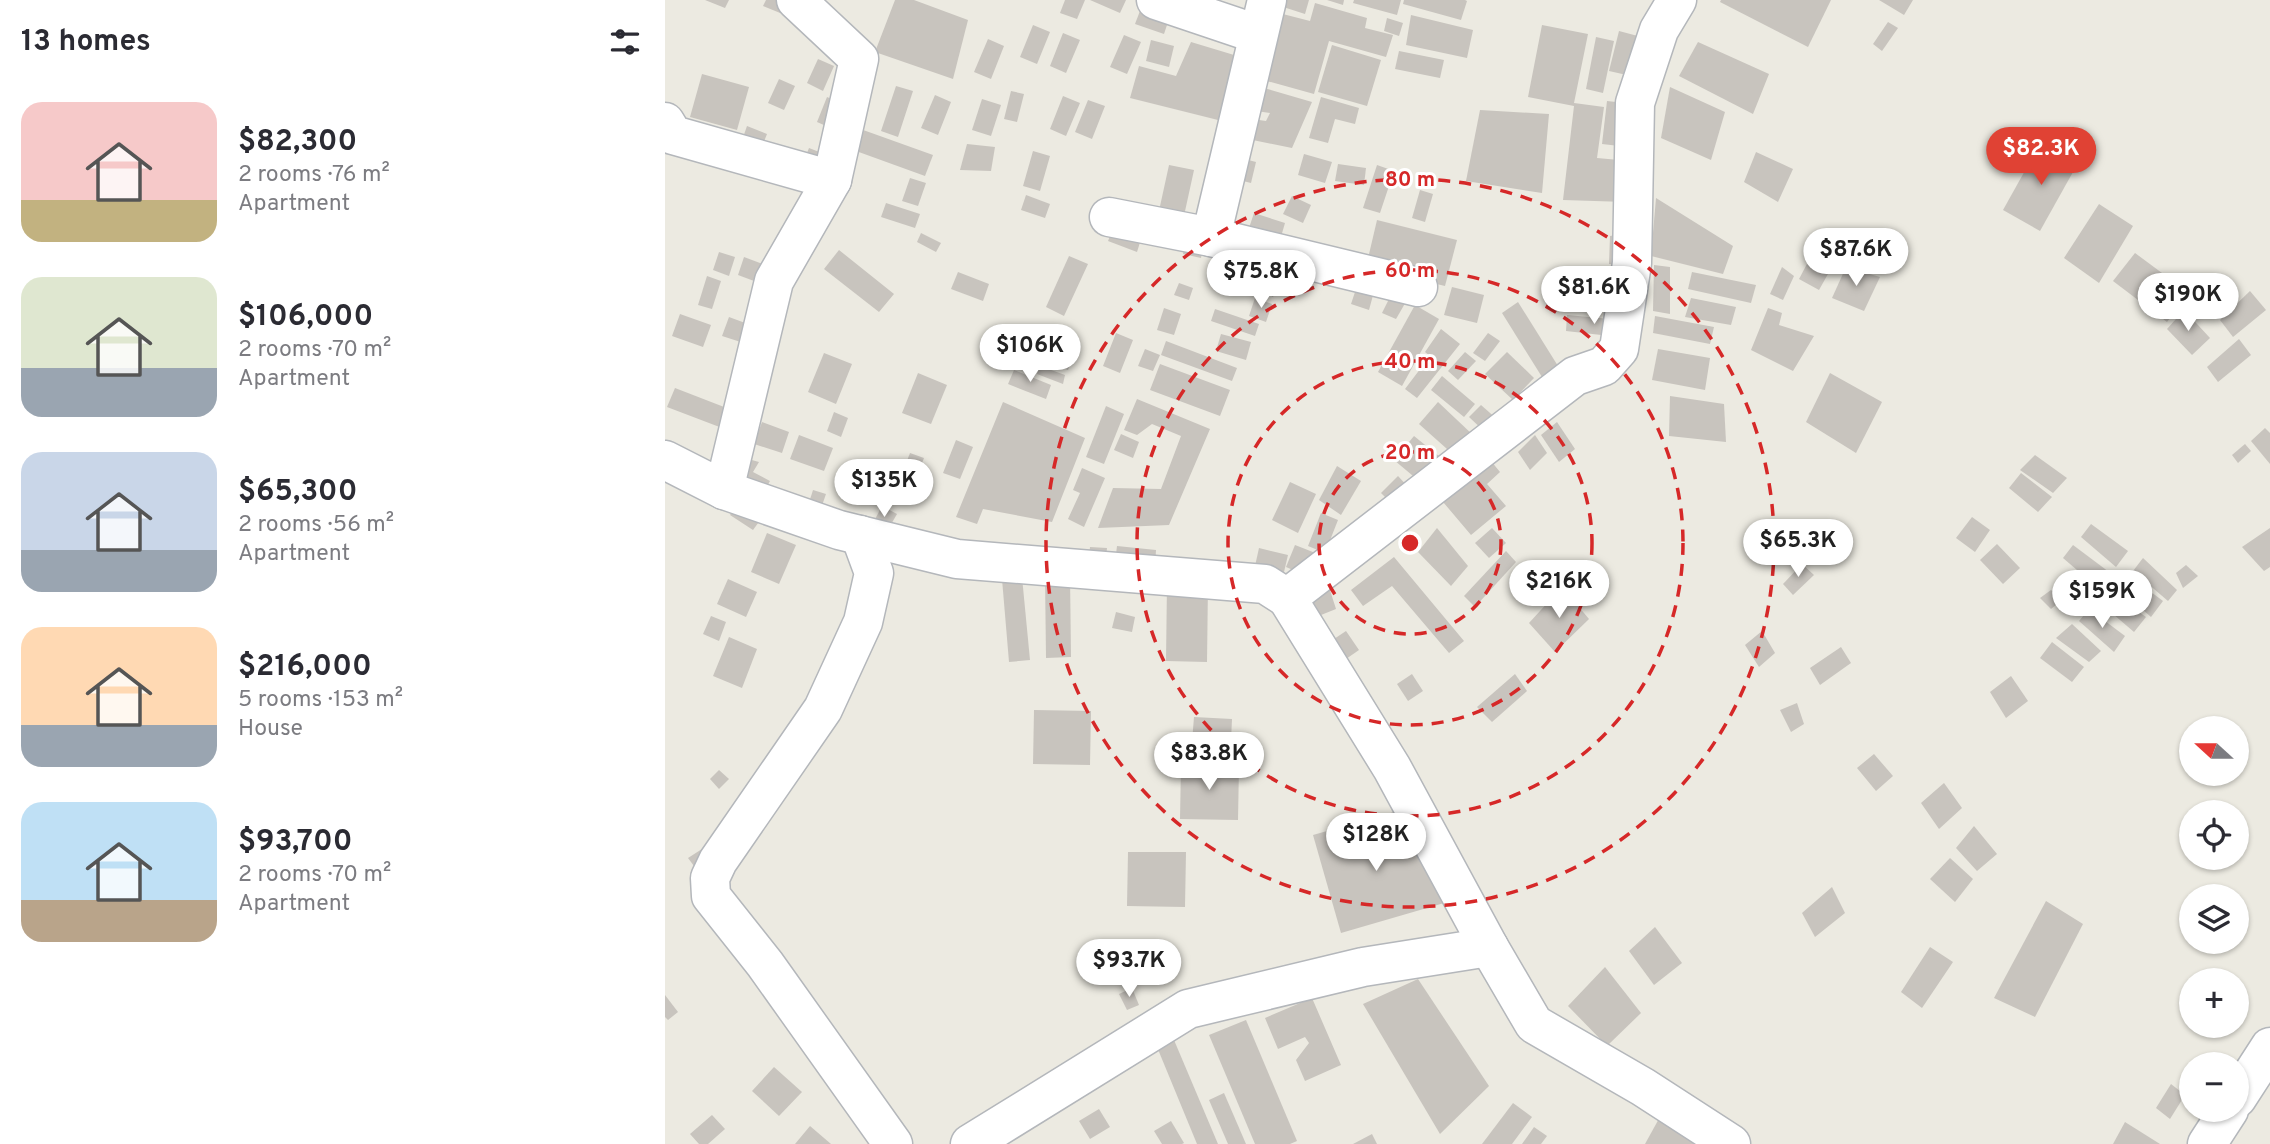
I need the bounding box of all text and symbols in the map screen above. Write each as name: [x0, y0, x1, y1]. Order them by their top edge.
icon: filters: [606, 23, 644, 61]
text: 13 homes: [21, 24, 151, 61]
text: $82,300: [238, 124, 357, 161]
pin: $82.3K: [1984, 128, 2098, 187]
icon: home: [77, 130, 161, 214]
text: $82.3K: [2002, 135, 2080, 164]
text: 2 rooms · 76 m²: [238, 161, 390, 190]
text: 80 m: [1385, 167, 1435, 194]
text: Apartment: [238, 190, 350, 219]
pin: $87.6K: [1799, 229, 1913, 288]
text: $87.6K: [1819, 236, 1893, 265]
pin: $75.8K: [1204, 250, 1318, 310]
text: $75.8K: [1223, 258, 1299, 287]
text: 60 m: [1385, 258, 1435, 285]
pin: $81.6K: [1537, 266, 1651, 326]
text: $81.6K: [1557, 274, 1631, 303]
pin: $190K: [2139, 274, 2237, 333]
text: $190K: [2154, 281, 2222, 310]
text: $106,000: [238, 299, 373, 336]
icon: home: [77, 305, 161, 389]
pin: $106K: [981, 324, 1079, 384]
text: $106K: [996, 332, 1064, 361]
text: 2 rooms · 70 m²: [238, 336, 391, 365]
text: 40 m: [1385, 349, 1435, 376]
text: Apartment: [238, 365, 350, 394]
text: 20 m: [1385, 440, 1435, 467]
pin: $135K: [835, 460, 933, 519]
text: $135K: [850, 467, 918, 496]
text: $65,300: [238, 474, 357, 511]
icon: home: [77, 480, 161, 564]
text: 2 rooms · 56 m²: [238, 511, 394, 540]
pin: $65.3K: [1741, 520, 1855, 579]
text: $65.3K: [1759, 527, 1837, 556]
centre of rings: [1398, 531, 1422, 555]
text: Apartment: [238, 540, 350, 569]
pin: $216K: [1510, 560, 1608, 620]
text: $216K: [1525, 568, 1593, 597]
pin: $159K: [2053, 570, 2151, 630]
text: $159K: [2068, 578, 2136, 607]
text: $216,000: [238, 649, 372, 686]
icon: home: [77, 655, 161, 739]
text: 5 rooms · 153 m²: [238, 686, 403, 715]
text: House: [238, 715, 303, 744]
north arrow: [2179, 716, 2249, 786]
map controls: [2179, 716, 2249, 1122]
pin: $83.8K: [1152, 732, 1266, 792]
text: $83.8K: [1170, 740, 1248, 769]
button: locate: [2179, 800, 2249, 870]
pin: $128K: [1327, 814, 1425, 873]
text: $128K: [1342, 821, 1410, 850]
text: $93,700: [238, 824, 352, 861]
icon: home: [77, 830, 161, 914]
text: 2 rooms · 70 m²: [238, 861, 391, 890]
button: layers: [2179, 884, 2249, 954]
text: Apartment: [238, 890, 350, 919]
pin: $93.7K: [1072, 940, 1186, 999]
text: $93.7K: [1092, 947, 1166, 976]
button: +: [2179, 968, 2249, 1038]
button: −: [2179, 1052, 2249, 1122]

